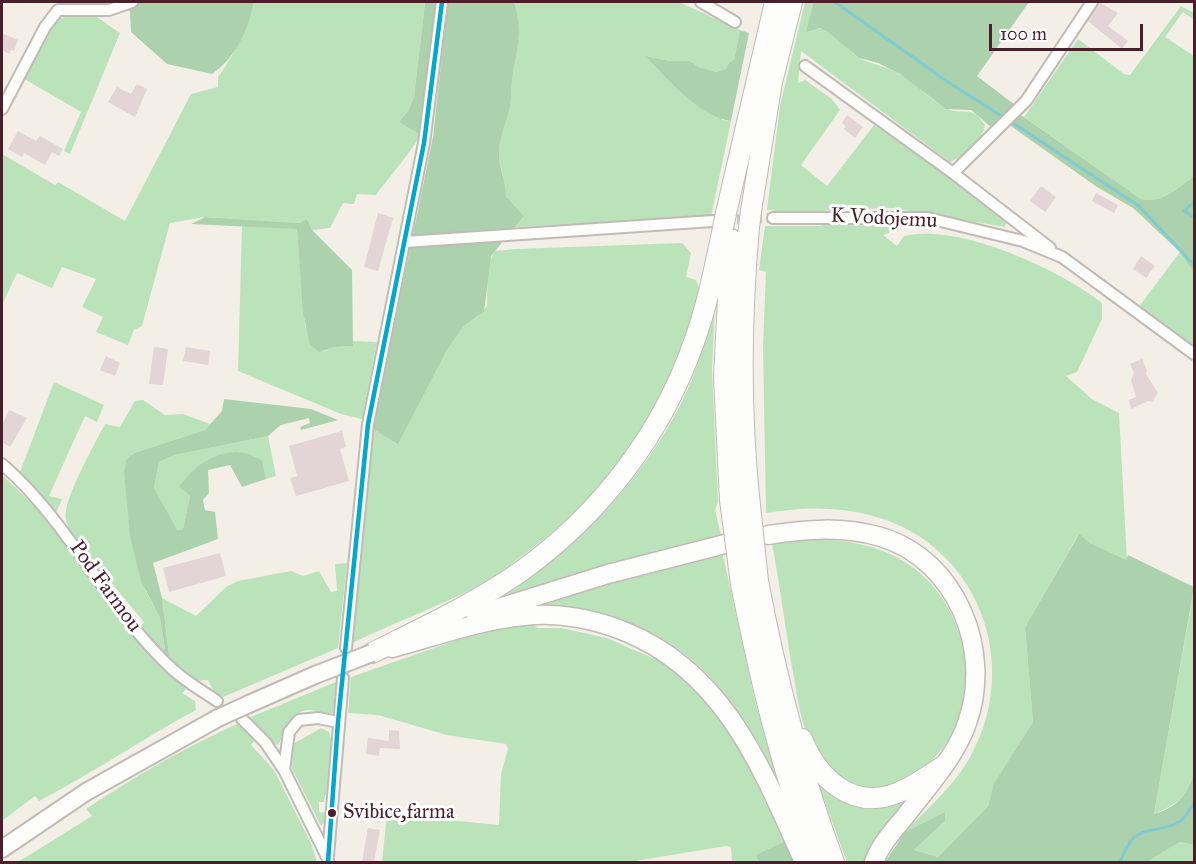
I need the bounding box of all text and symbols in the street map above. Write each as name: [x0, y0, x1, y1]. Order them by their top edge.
scale bar: [992, 12, 1146, 50]
text: 100 m: [1000, 23, 1047, 45]
street label: K Vodojemu: [830, 204, 938, 234]
street label: Pod Farmou: [63, 536, 147, 638]
place label: Svibice,farma: [343, 801, 454, 825]
marker: Svibice,farma: [326, 807, 338, 819]

